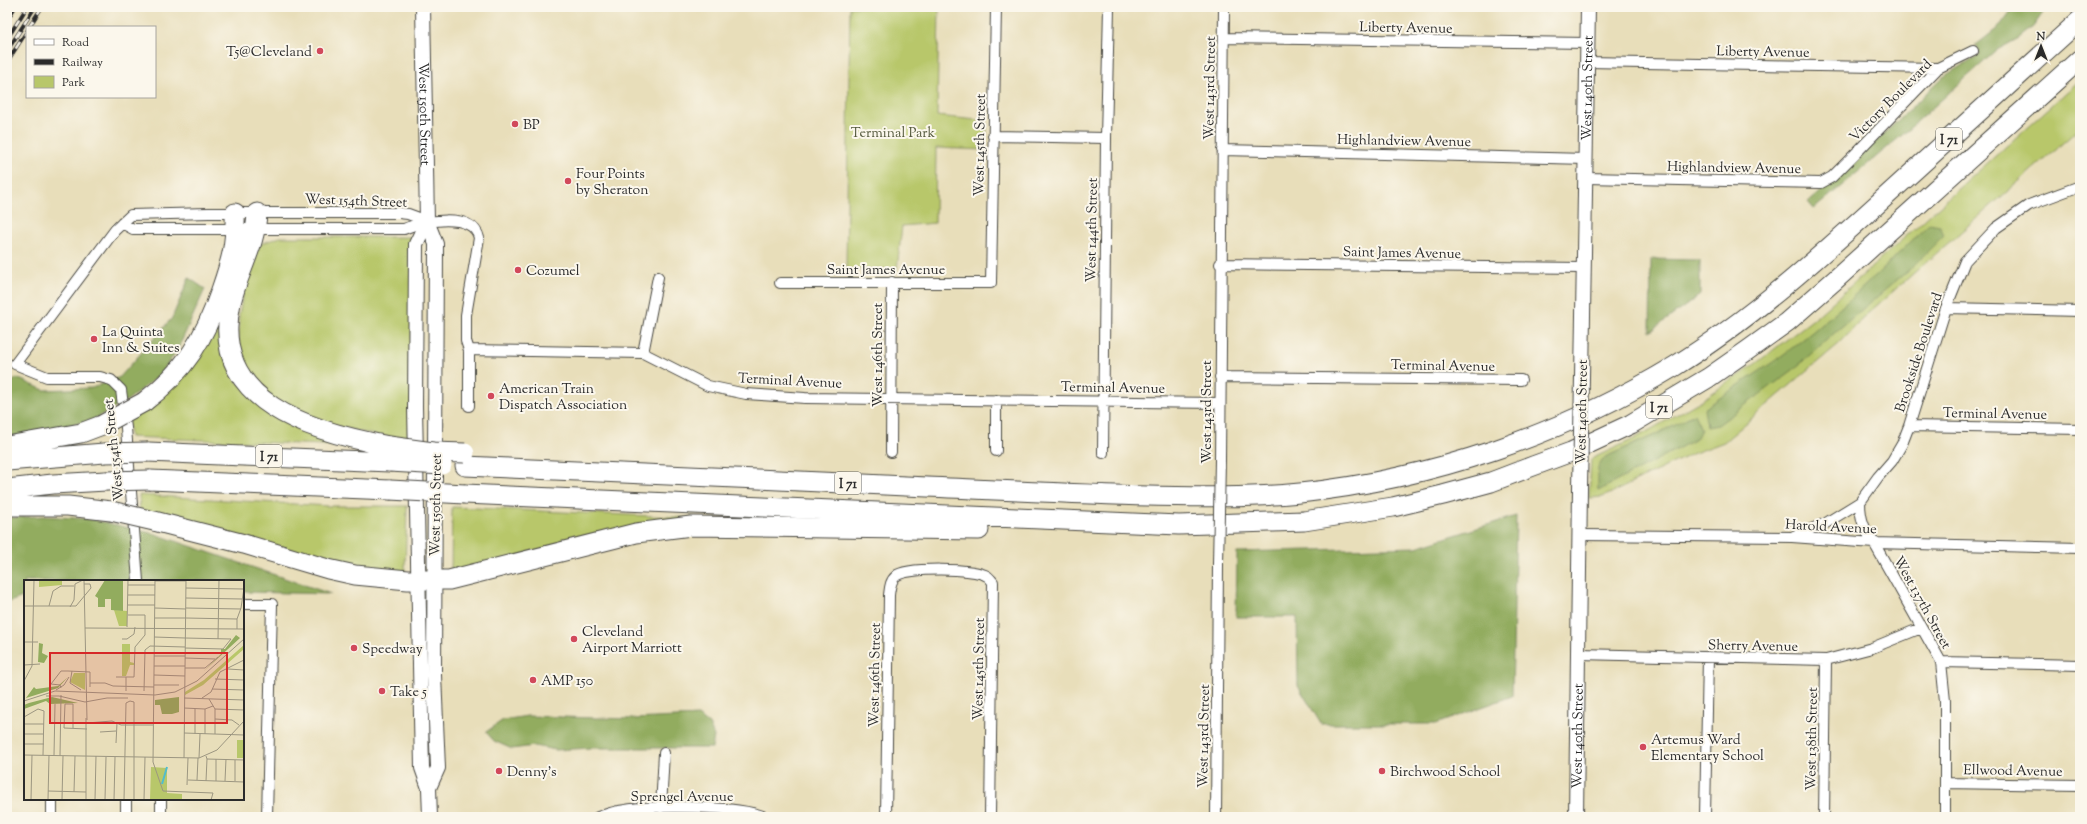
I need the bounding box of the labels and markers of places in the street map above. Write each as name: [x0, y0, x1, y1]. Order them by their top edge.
place label: T5@Cleveland: [226, 43, 312, 63]
marker: T5@Cleveland: [315, 46, 325, 56]
place label: BP: [523, 116, 540, 136]
marker: BP: [510, 119, 520, 129]
place label: Four Points by Sheraton: [576, 165, 648, 201]
marker: Four Points by Sheraton: [563, 176, 573, 186]
place label: Cozumel: [526, 262, 580, 282]
marker: Cozumel: [513, 265, 523, 275]
place label: La Quinta Inn & Suites: [102, 323, 180, 359]
marker: La Quinta Inn & Suites: [89, 334, 99, 344]
place label: American Train Dispatch Association: [499, 380, 627, 416]
marker: American Train Dispatch Association: [486, 391, 496, 401]
place label: Cleveland Airport Marriott: [582, 623, 682, 659]
marker: Cleveland Airport Marriott: [569, 634, 579, 644]
place label: Speedway: [362, 640, 423, 660]
marker: Speedway: [349, 643, 359, 653]
place label: AMP 150: [541, 672, 593, 692]
marker: AMP 150: [528, 675, 538, 685]
place label: Take 5: [390, 683, 427, 703]
marker: Take 5: [377, 686, 387, 696]
place label: Artemus Ward Elementary School: [1651, 731, 1764, 767]
marker: Artemus Ward Elementary School: [1638, 742, 1648, 752]
place label: Denny's: [507, 763, 557, 783]
place label: Birchwood School: [1390, 763, 1501, 783]
marker: Denny's: [494, 766, 504, 776]
marker: Birchwood School: [1377, 766, 1387, 776]

